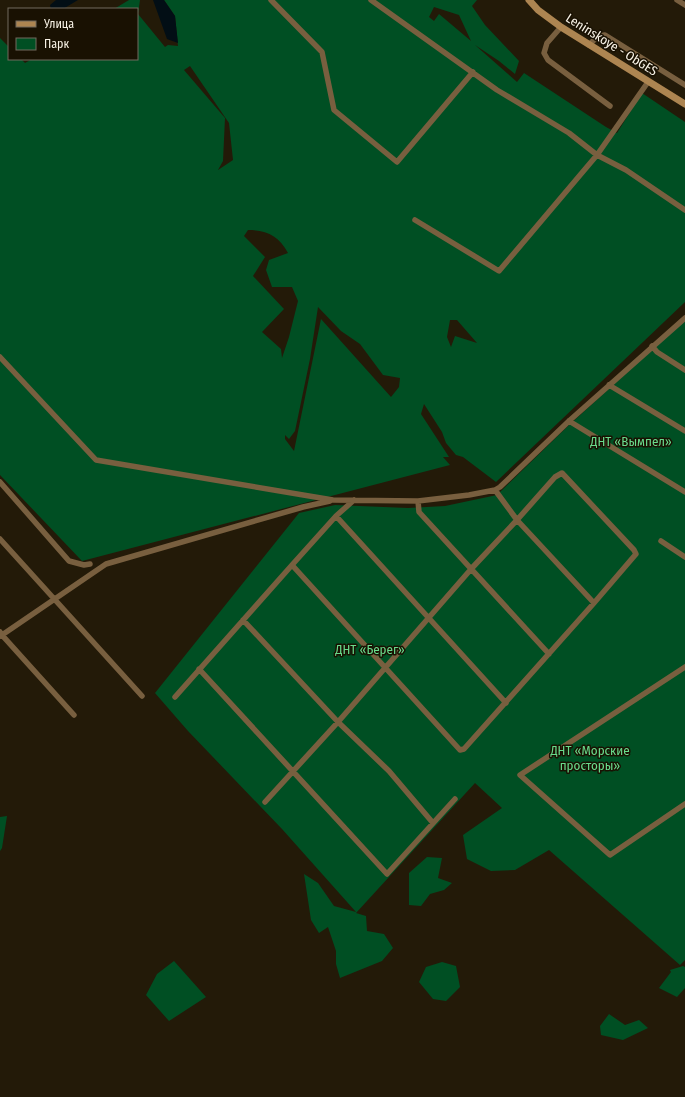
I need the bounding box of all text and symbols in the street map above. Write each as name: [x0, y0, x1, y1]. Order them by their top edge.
legend: [8, 8, 138, 60]
street label: Leninskoye - ObGES: [563, 10, 660, 79]
text: Улица: [43, 17, 74, 31]
text: Парк: [44, 37, 70, 51]
park label: ДНТ «Вымпел»: [589, 434, 672, 449]
park label: ДНТ «Берег»: [334, 642, 405, 657]
park label: ДНТ «Морские просторы»: [549, 743, 630, 773]

